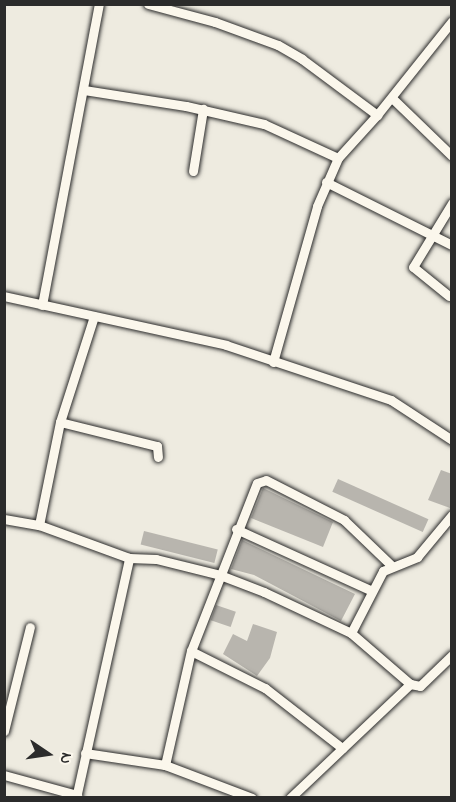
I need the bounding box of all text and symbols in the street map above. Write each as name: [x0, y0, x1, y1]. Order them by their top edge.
north arrow: [18, 724, 78, 784]
text: N: [53, 750, 78, 766]

